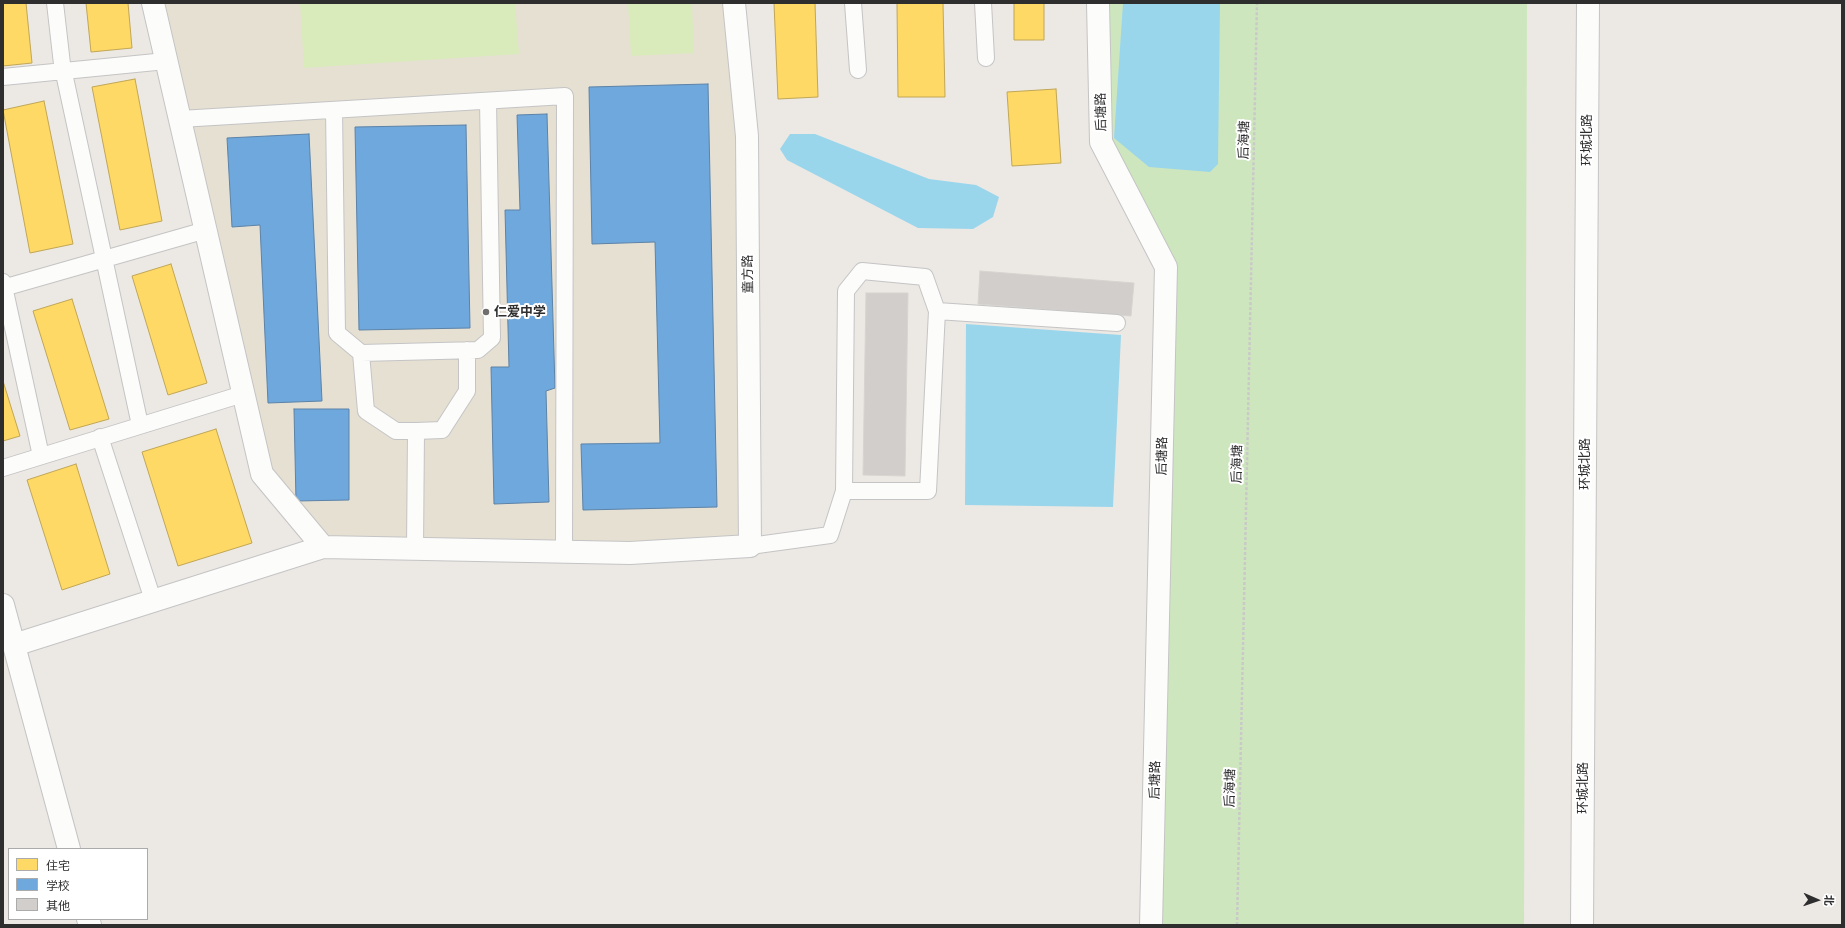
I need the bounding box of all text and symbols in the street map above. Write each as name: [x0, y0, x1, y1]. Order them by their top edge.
street label: 后塘路: [1093, 92, 1109, 132]
street label: 环城北路: [1579, 114, 1595, 166]
street label: 后海塘: [1236, 120, 1252, 160]
street label: 童方路: [740, 254, 756, 294]
place label: 仁爱中学: [494, 304, 546, 320]
marker: 仁爱中学: [481, 307, 491, 317]
street label: 后塘路: [1154, 436, 1170, 476]
street label: 环城北路: [1577, 438, 1593, 490]
street label: 后海塘: [1229, 444, 1245, 484]
street label: 后塘路: [1147, 760, 1163, 800]
street label: 环城北路: [1575, 762, 1591, 814]
street label: 后海塘: [1222, 768, 1238, 808]
legend: [8, 848, 148, 920]
text: 住宅: [46, 859, 70, 873]
text: 学校: [46, 879, 70, 893]
north arrow: [1797, 880, 1837, 920]
text: 北: [1823, 895, 1835, 906]
text: 其他: [46, 899, 70, 913]

